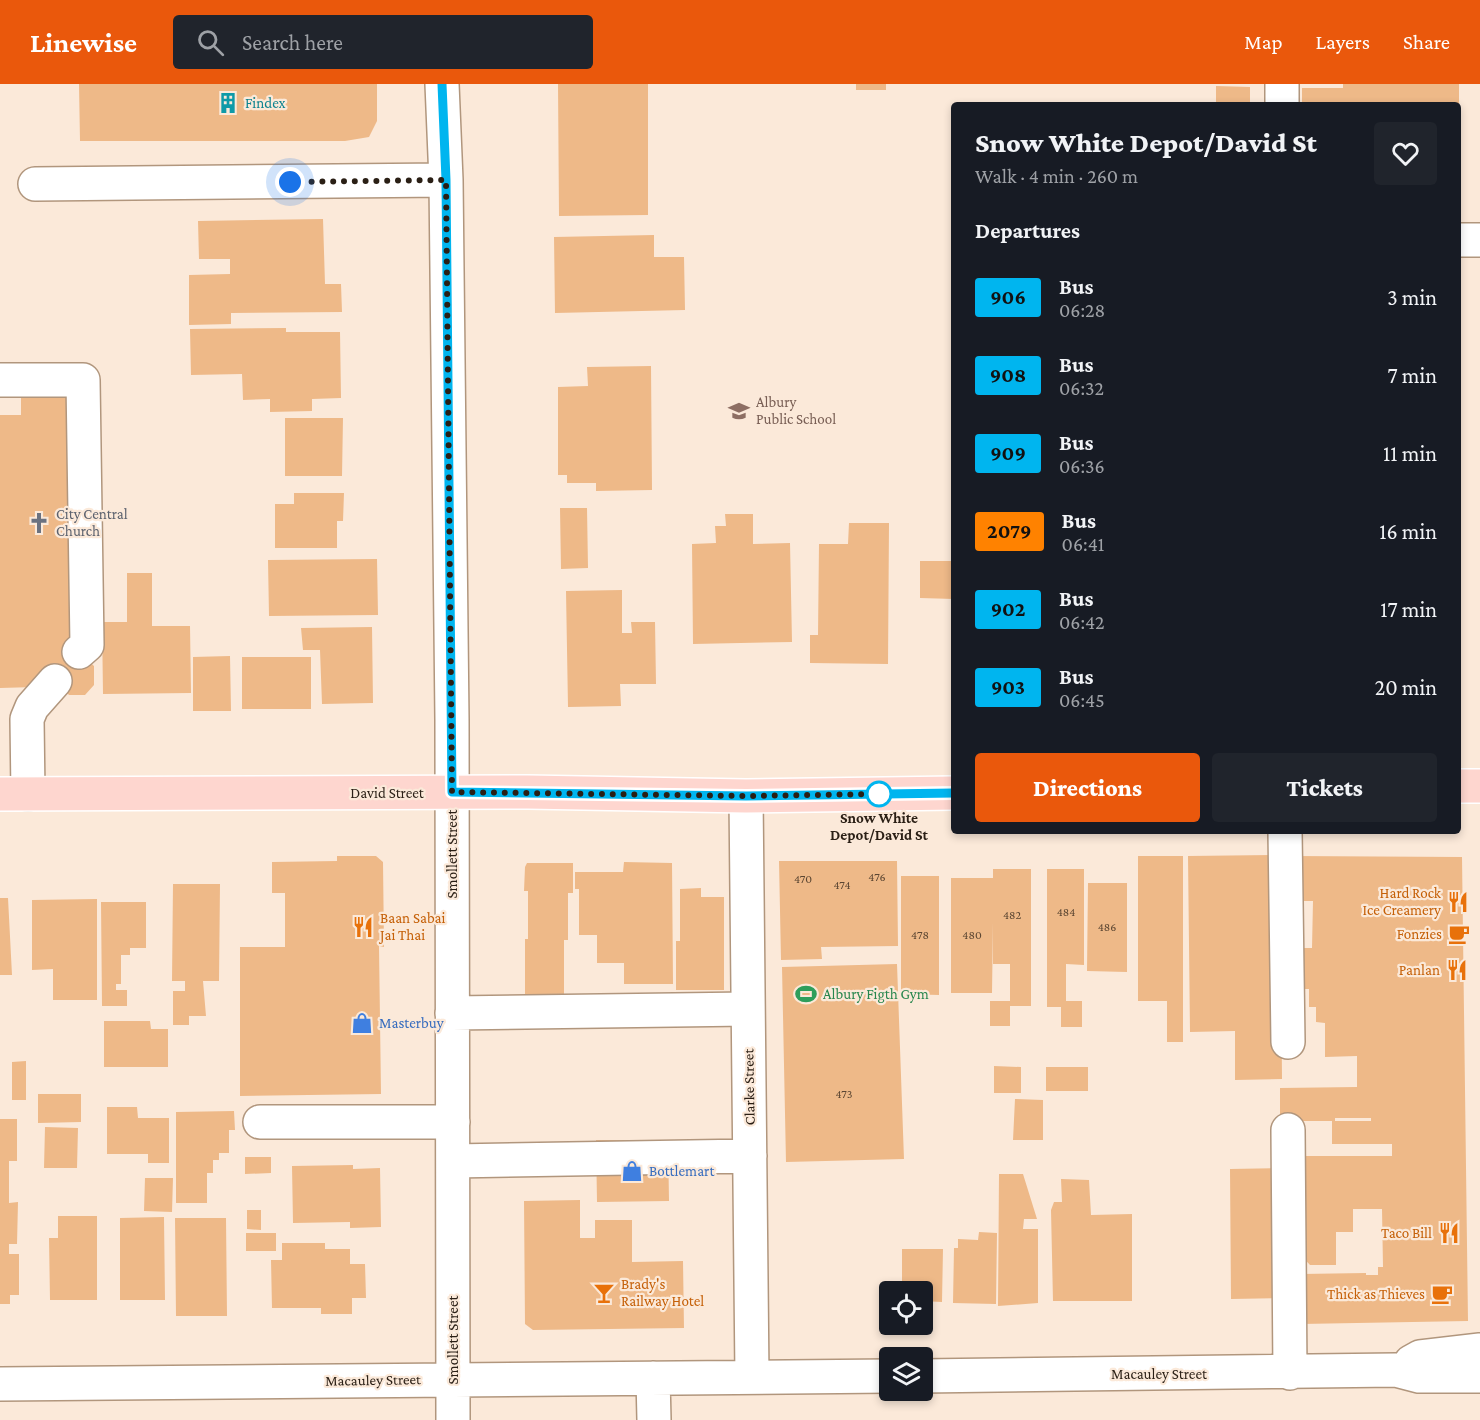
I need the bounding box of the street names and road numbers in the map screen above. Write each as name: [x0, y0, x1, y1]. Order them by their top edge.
street label: David Street: [350, 785, 425, 801]
street label: Smollett Street: [444, 809, 460, 898]
street label: Clarke Street: [740, 1048, 758, 1125]
street label: Smollett Street: [445, 1295, 461, 1384]
street label: Macauley Street: [1111, 1366, 1208, 1383]
street label: Macauley Street: [325, 1371, 422, 1390]

